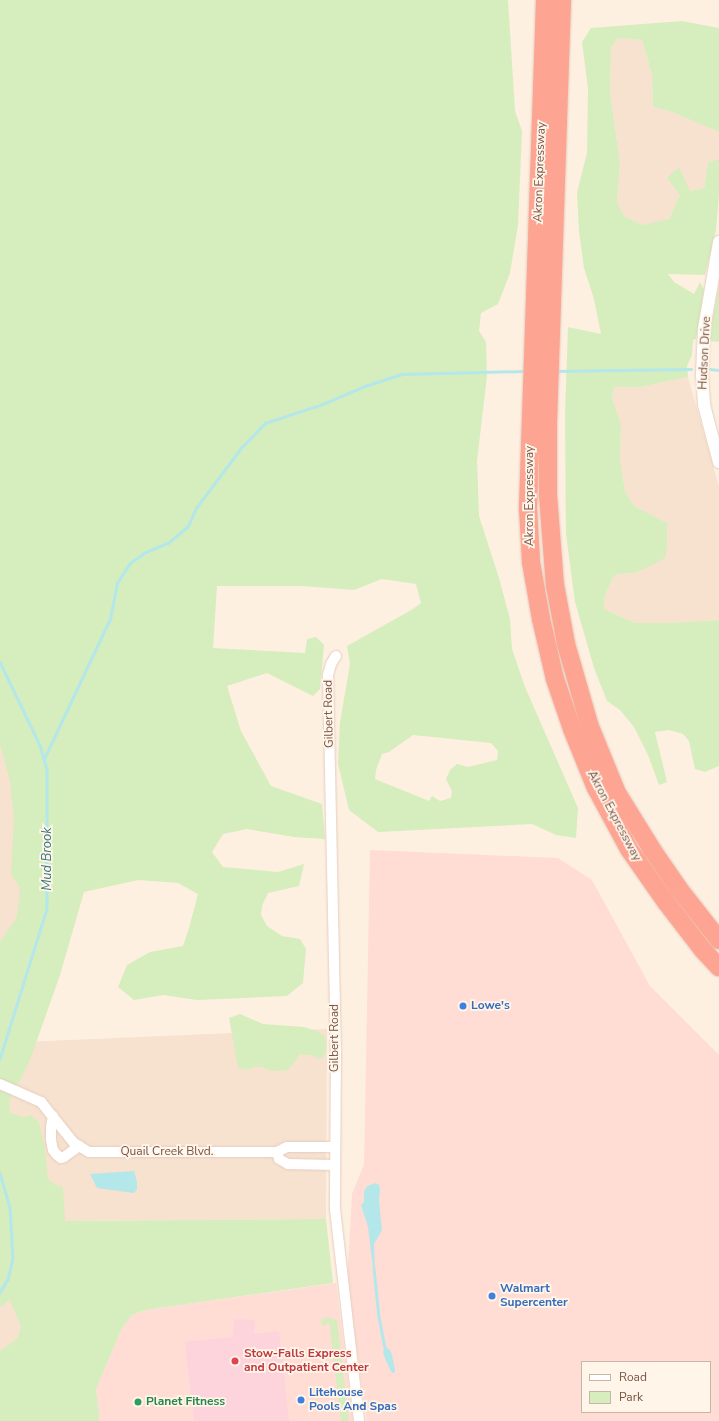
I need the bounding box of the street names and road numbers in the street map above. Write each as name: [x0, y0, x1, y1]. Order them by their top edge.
street label: Akron Expressway: [531, 122, 549, 222]
street label: Hudson Drive: [696, 316, 714, 390]
street label: Akron Expressway: [523, 446, 537, 546]
street label: Gilbert Road: [321, 680, 337, 748]
street label: Akron Expressway: [584, 768, 644, 864]
street label: Gilbert Road: [328, 1004, 342, 1072]
street label: Quail Creek Blvd.: [120, 1145, 214, 1159]

